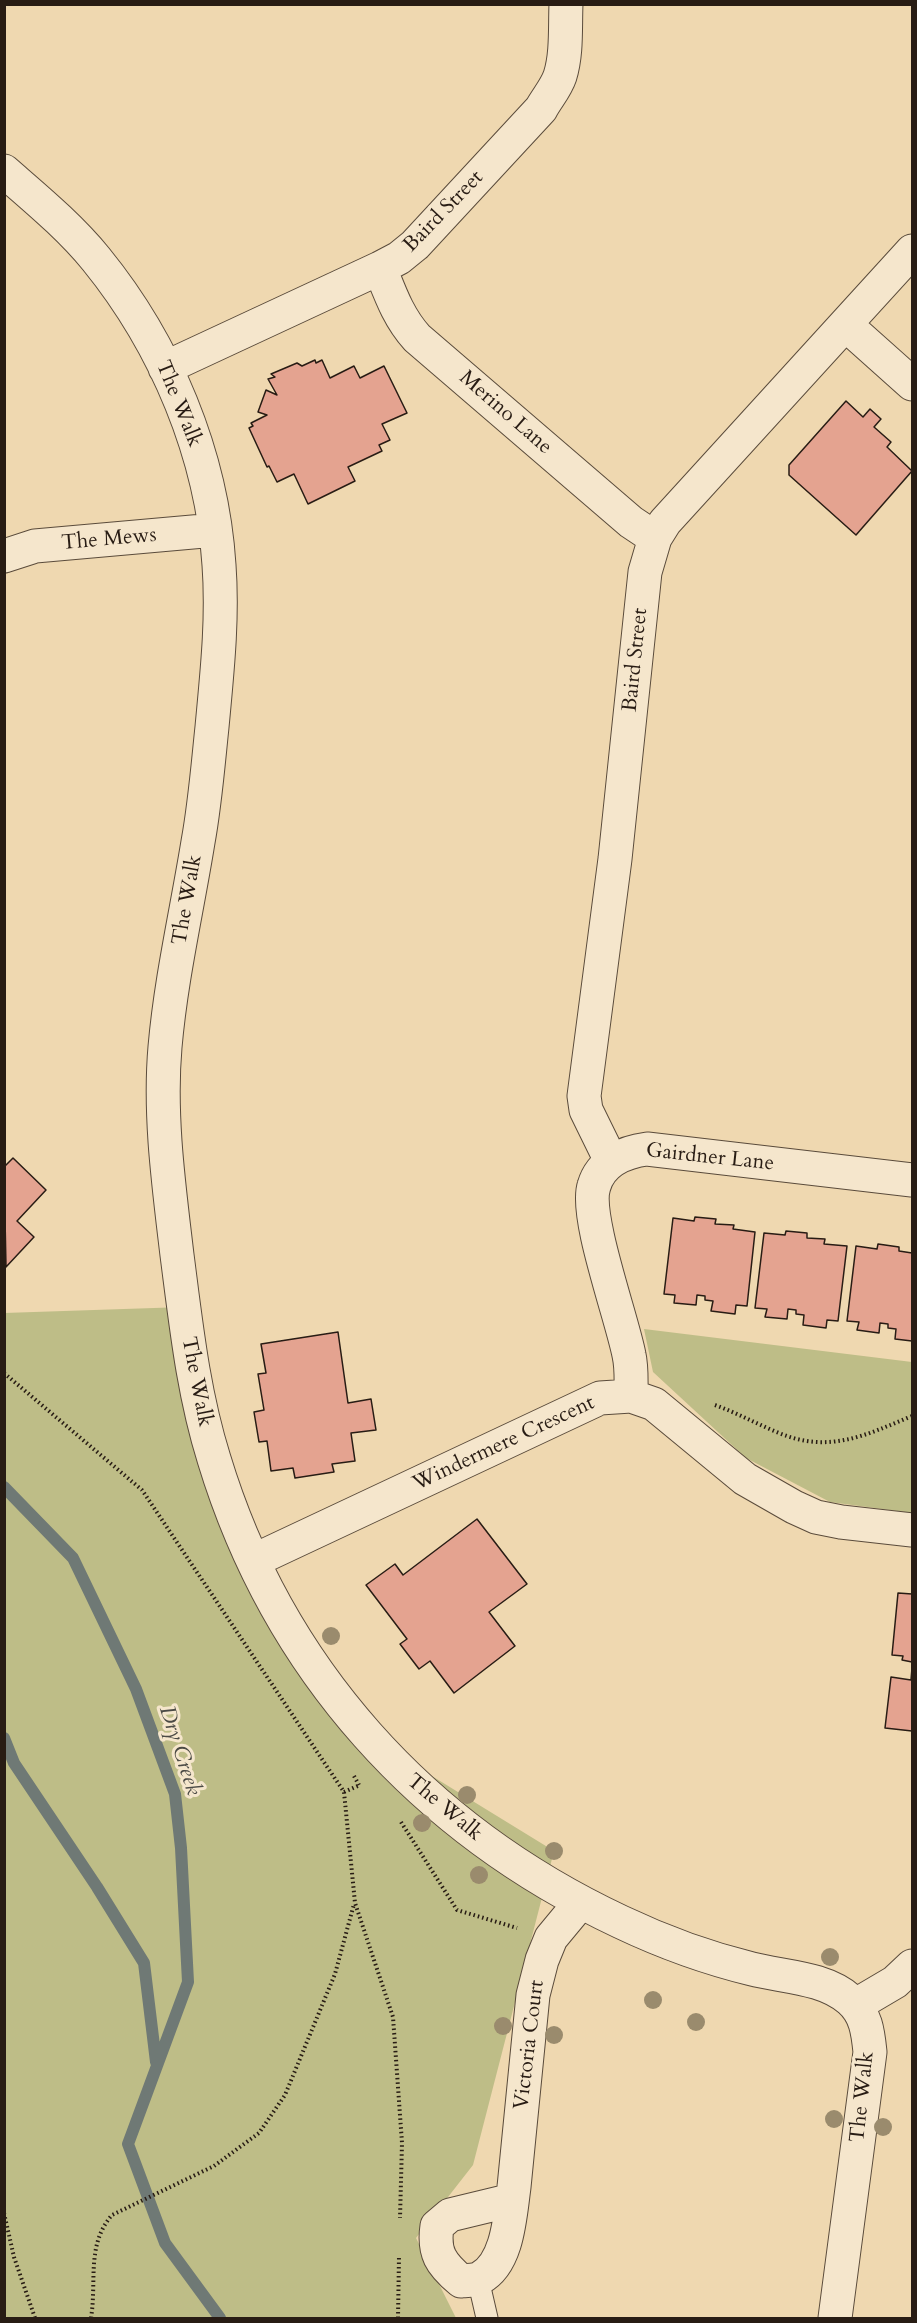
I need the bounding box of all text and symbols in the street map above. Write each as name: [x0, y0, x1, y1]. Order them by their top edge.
street label: Baird Street: [399, 166, 489, 258]
street label: The Walk: [149, 357, 207, 451]
street label: Merino Lane: [453, 366, 557, 460]
street label: The Mews: [60, 523, 158, 557]
street label: Baird Street: [618, 607, 654, 713]
street label: The Walk: [168, 853, 208, 947]
street label: Gairdner Lane: [645, 1139, 775, 1177]
street label: The Walk: [175, 1335, 217, 1429]
street label: Windermere Crescent: [409, 1391, 599, 1497]
water label: Dry Creek: [152, 1703, 206, 1799]
street label: The Walk: [401, 1769, 487, 1847]
street label: Victoria Court: [510, 1979, 550, 2111]
street label: The Walk: [846, 2050, 880, 2144]

